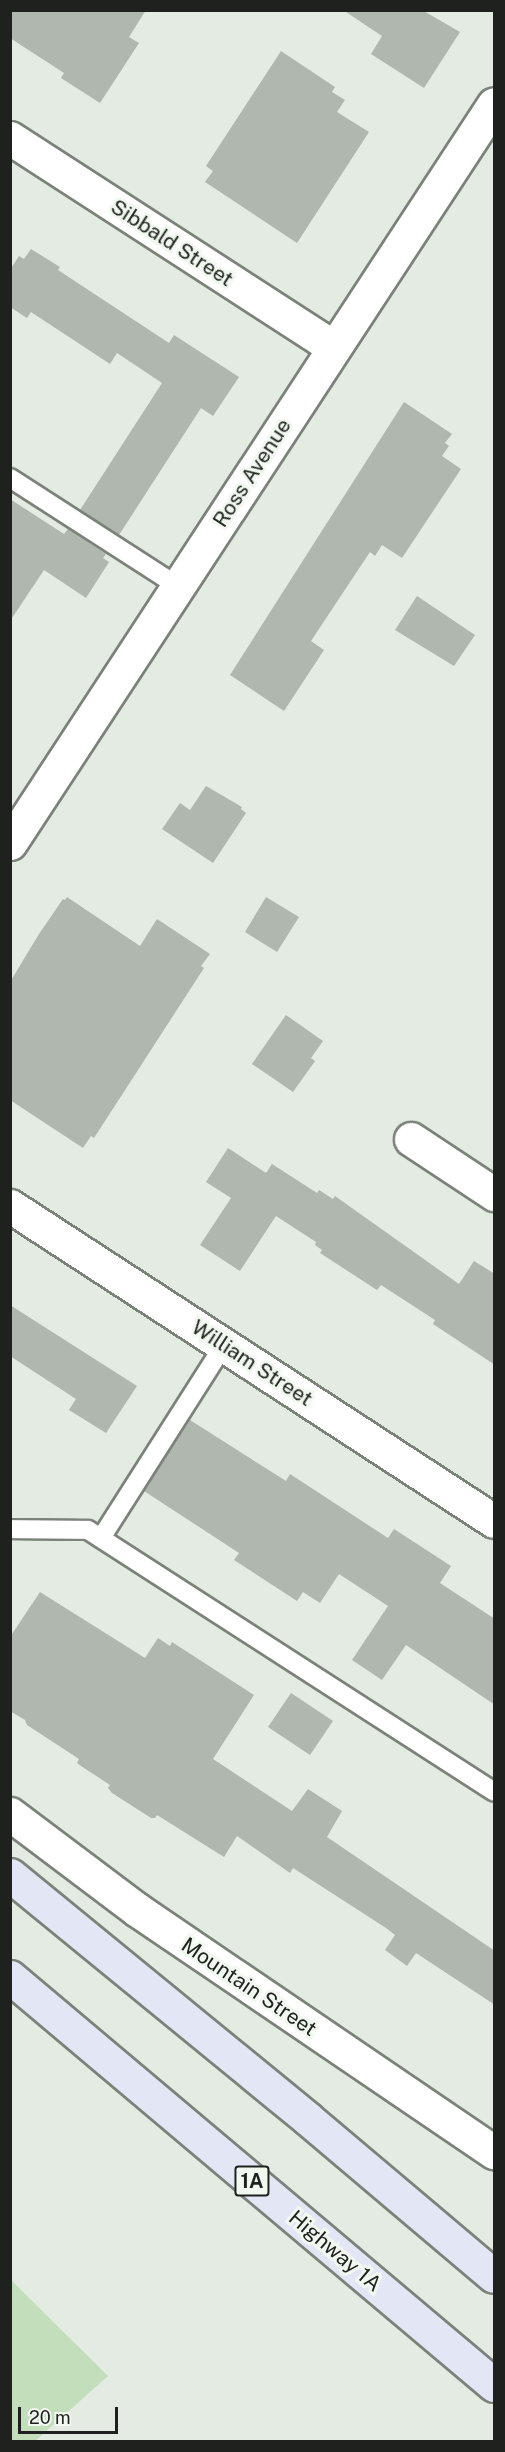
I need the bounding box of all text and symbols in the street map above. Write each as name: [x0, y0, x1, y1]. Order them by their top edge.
street label: Sibbald Street: [106, 194, 238, 292]
street label: Ross Avenue: [208, 414, 296, 532]
street label: William Street: [187, 1315, 317, 1411]
street label: Mountain Street: [177, 1932, 321, 2042]
road number: 1A: [234, 2164, 270, 2198]
street label: Highway 1A: [284, 2205, 386, 2297]
scale bar: [21, 2395, 122, 2433]
text: 20 m: [29, 2407, 71, 2428]

